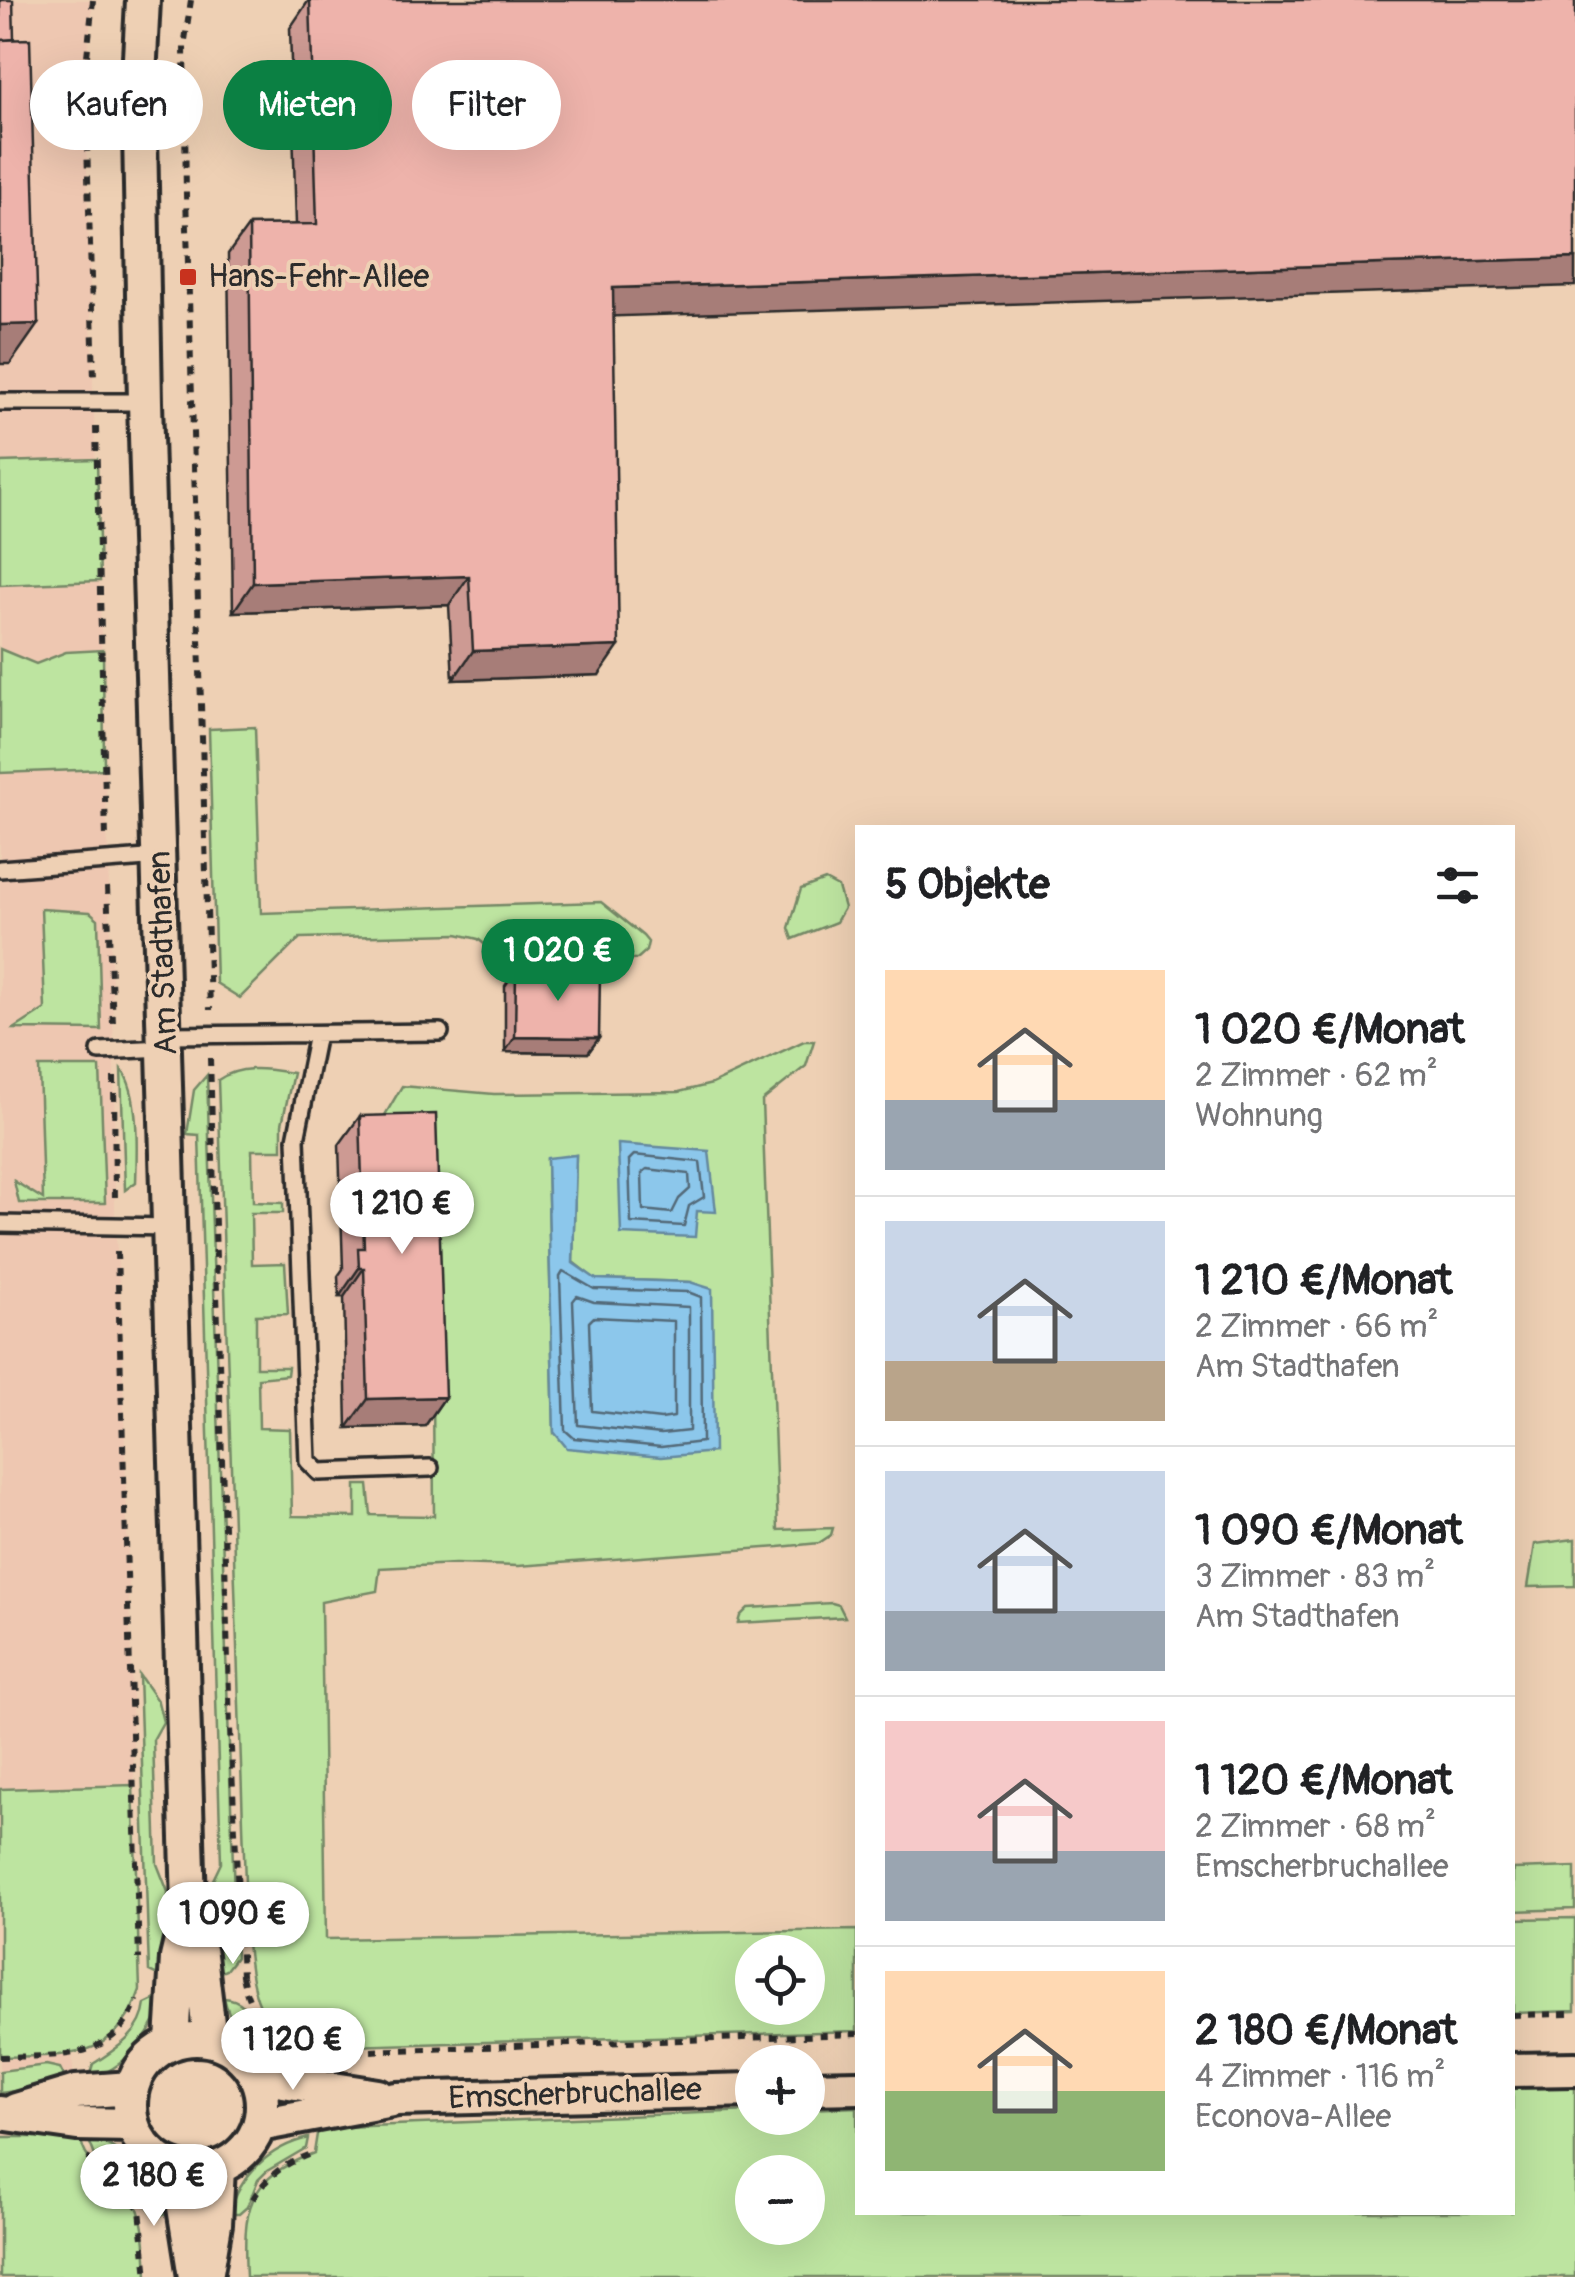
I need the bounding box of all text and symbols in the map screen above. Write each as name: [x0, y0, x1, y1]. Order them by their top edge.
chip: Kaufen: [30, 60, 203, 150]
chip: Mieten: [223, 60, 392, 150]
chip: Filter: [412, 60, 561, 150]
place label: Hans-Fehr-Allee: [208, 257, 430, 297]
marker: Hans-Fehr-Allee: [177, 266, 199, 288]
street label: Am Stadthafen: [139, 850, 187, 1056]
icon: filters: [1430, 858, 1485, 913]
text: 5 Objekte: [885, 859, 1050, 911]
pin: 1 020 €: [466, 919, 650, 1004]
text: 1 020 €: [503, 931, 613, 971]
text: 1 020 €/Monat: [1195, 1004, 1465, 1056]
icon: home: [965, 1010, 1085, 1130]
text: 2 Zimmer · 62 m²: [1195, 1056, 1438, 1096]
text: Wohnung: [1195, 1096, 1323, 1136]
pin: 1 210 €: [310, 1172, 494, 1257]
text: 1 210 €: [352, 1184, 452, 1224]
text: 1 210 €/Monat: [1195, 1255, 1452, 1307]
icon: home: [965, 1261, 1085, 1381]
text: 2 Zimmer · 66 m²: [1195, 1307, 1438, 1347]
text: Am Stadthafen: [1195, 1347, 1400, 1387]
text: 1 090 €/Monat: [1195, 1505, 1463, 1557]
icon: home: [965, 1511, 1085, 1631]
text: 3 Zimmer · 83 m²: [1195, 1557, 1435, 1597]
text: Am Stadthafen: [1195, 1597, 1400, 1637]
text: 1 120 €/Monat: [1195, 1755, 1452, 1807]
icon: home: [965, 1761, 1085, 1881]
text: 2 Zimmer · 68 m²: [1195, 1807, 1436, 1847]
text: Emscherbruchallee: [1195, 1847, 1449, 1887]
pin: 1 090 €: [141, 1882, 325, 1967]
text: 1 090 €: [179, 1894, 287, 1934]
map controls: [735, 1935, 825, 2245]
button: locate: [735, 1935, 825, 2025]
text: 2 180 €/Monat: [1195, 2005, 1457, 2057]
pin: 1 120 €: [201, 2008, 385, 2093]
icon: home: [965, 2011, 1085, 2131]
text: 1 120 €: [243, 2020, 343, 2060]
button: +: [735, 2045, 825, 2135]
text: 4 Zimmer · 116 m²: [1195, 2057, 1445, 2097]
street label: Emscherbruchallee: [448, 2070, 703, 2118]
text: Econova-Allee: [1195, 2097, 1391, 2137]
pin: 2 180 €: [62, 2144, 246, 2229]
button: −: [735, 2155, 825, 2245]
text: 2 180 €: [102, 2156, 206, 2196]

